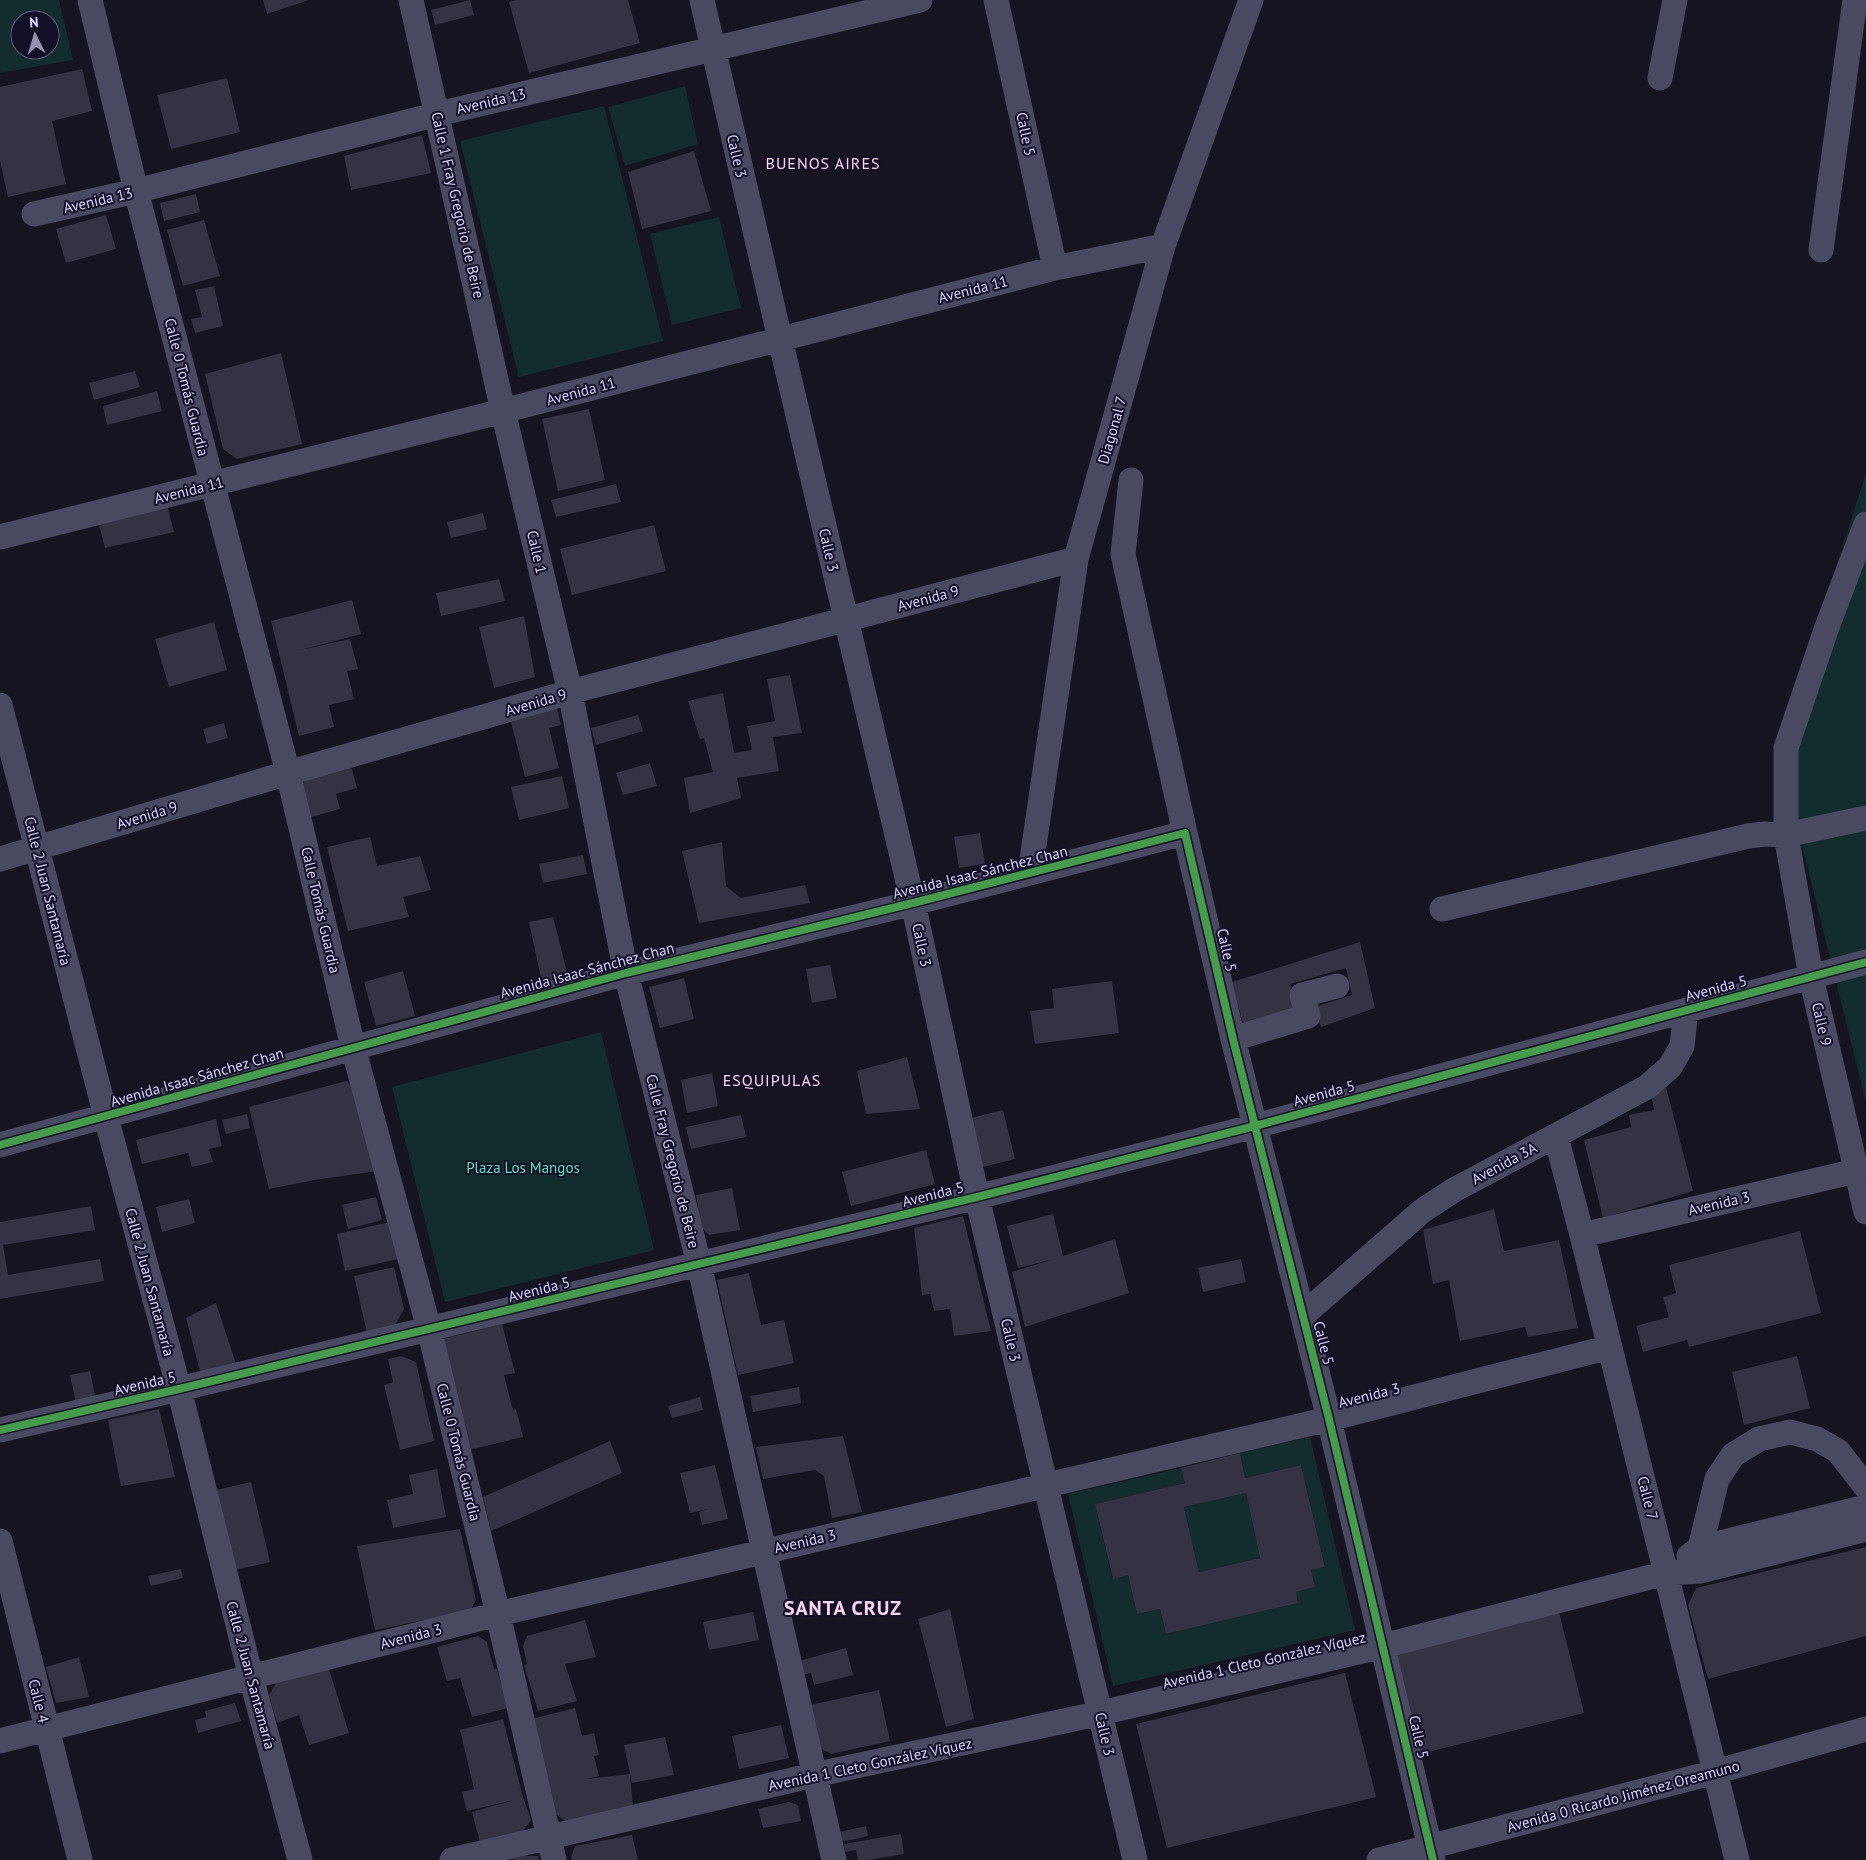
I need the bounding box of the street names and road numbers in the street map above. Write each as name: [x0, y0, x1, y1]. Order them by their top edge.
street label: Avenida 13: [454, 84, 528, 118]
street label: Calle 1 Fray Gregorio de Beire: [427, 110, 489, 300]
street label: Calle 5: [1012, 110, 1040, 158]
street label: Calle 3: [723, 132, 751, 180]
street label: Avenida 13: [61, 183, 135, 217]
street label: Avenida 11: [936, 271, 1010, 307]
street label: Calle 0 Tomás Guardia: [161, 316, 213, 458]
street label: Avenida 11: [544, 373, 618, 409]
street label: Diagonal 7: [1093, 394, 1131, 466]
street label: Avenida 11: [152, 472, 226, 508]
street label: Calle 3: [815, 526, 843, 574]
street label: Calle 1: [523, 528, 551, 576]
street label: Avenida 9: [895, 581, 961, 615]
street label: Avenida 9: [503, 684, 569, 720]
street label: Avenida 9: [114, 797, 180, 833]
street label: Calle 2 Juan Santamaría: [20, 815, 76, 967]
street label: Avenida Isaac Sánchez Chan: [891, 841, 1069, 903]
street label: Calle Tomás Guardia: [297, 845, 345, 975]
street label: Calle 3: [908, 921, 936, 969]
street label: Calle 5: [1213, 926, 1241, 974]
street label: Avenida Isaac Sánchez Chan: [498, 938, 676, 1002]
street label: Avenida 5: [1683, 971, 1749, 1005]
street label: Calle 9: [1808, 1000, 1836, 1048]
street label: Avenida Isaac Sánchez Chan: [108, 1043, 286, 1111]
street label: Calle Fray Gregorio de Beire: [642, 1072, 704, 1250]
street label: Avenida 5: [1291, 1076, 1357, 1110]
street label: Avenida 3A: [1468, 1138, 1540, 1188]
street label: Avenida 5: [900, 1177, 966, 1211]
street label: Avenida 3: [1686, 1187, 1752, 1219]
street label: Calle 2 Juan Santamaría: [121, 1206, 179, 1358]
street label: Avenida 5: [506, 1272, 572, 1306]
street label: Calle 3: [997, 1316, 1025, 1364]
street label: Calle 5: [1309, 1319, 1339, 1367]
street label: Avenida 5: [112, 1367, 178, 1399]
street label: Avenida 3: [1336, 1378, 1402, 1412]
street label: Calle 0 Tomás Guardia: [433, 1381, 485, 1523]
street label: Calle 7: [1633, 1474, 1663, 1522]
street label: Avenida 3: [772, 1525, 838, 1557]
street label: Calle 2 Juan Santamaría: [222, 1599, 280, 1751]
street label: Avenida 3: [378, 1619, 444, 1653]
street label: Avenida 1 Cleto González Víquez: [1161, 1627, 1367, 1693]
street label: Calle 4: [24, 1677, 54, 1725]
street label: Calle 3: [1091, 1710, 1119, 1758]
street label: Calle 5: [1405, 1713, 1433, 1761]
street label: Avenida 1 Cleto González Víquez: [766, 1733, 974, 1795]
street label: Avenida 0 Ricardo Jiménez Oreamuno: [1505, 1756, 1741, 1836]

